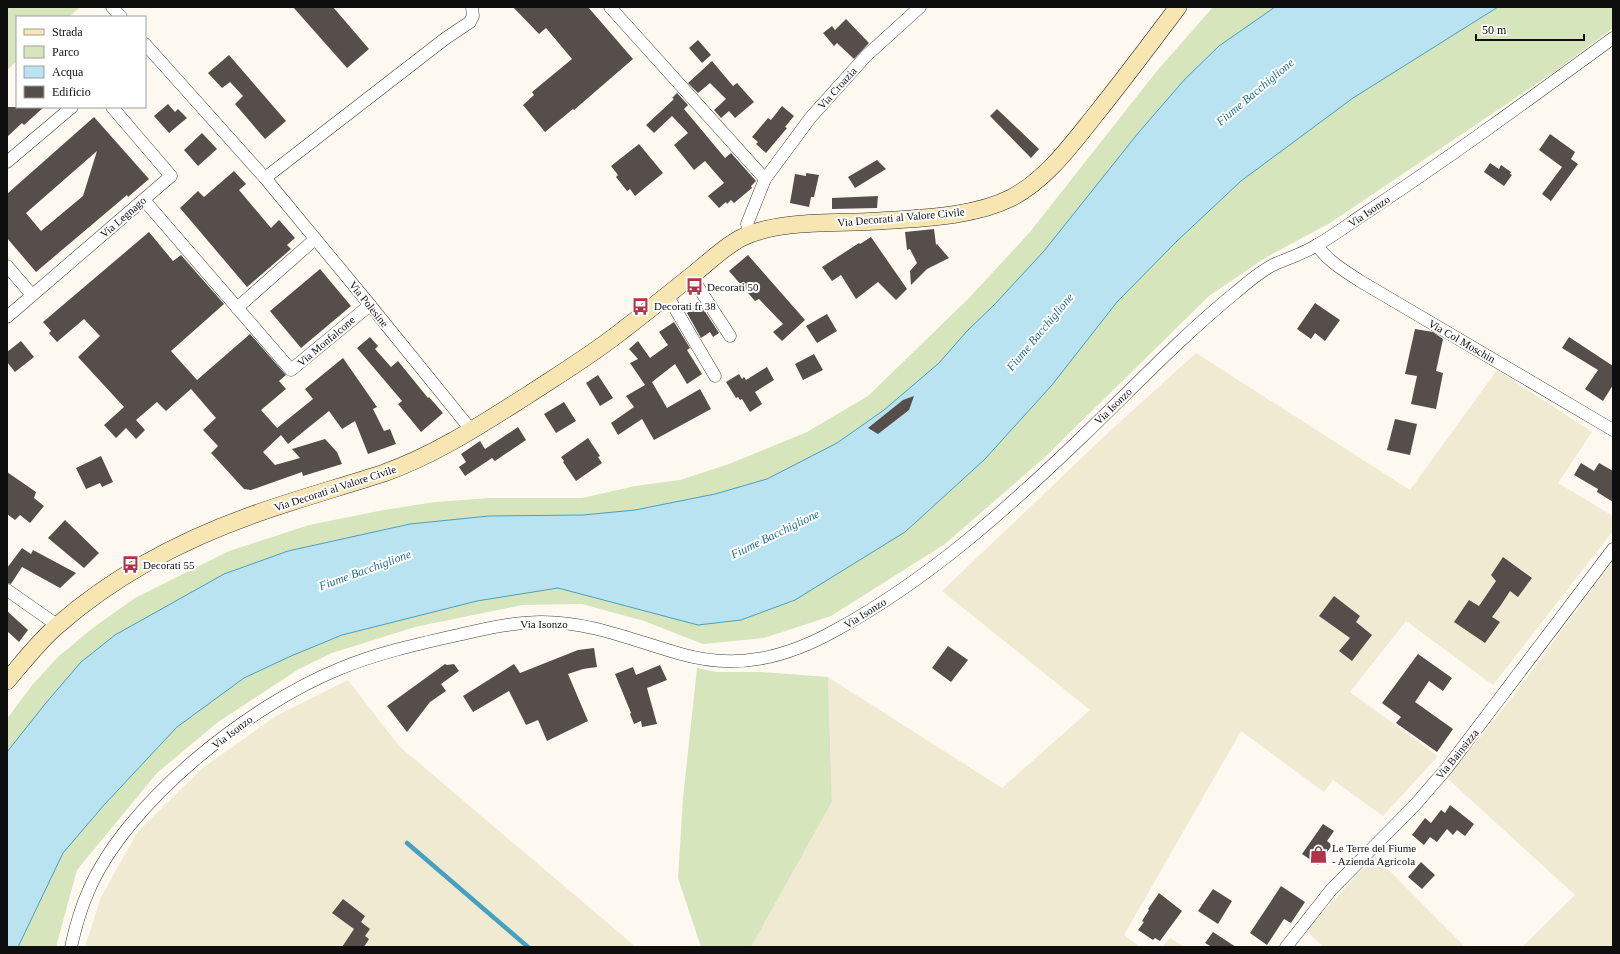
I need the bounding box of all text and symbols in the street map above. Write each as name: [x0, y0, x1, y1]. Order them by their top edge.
legend: [16, 16, 146, 108]
scale bar: [1476, 16, 1584, 42]
text: 50 m: [1482, 23, 1507, 37]
text: Strada: [52, 25, 83, 39]
text: Parco: [52, 45, 79, 59]
water label: Fiume Bacchiglione: [1213, 55, 1297, 129]
text: Acqua: [52, 65, 84, 79]
street label: Via Croazia: [815, 65, 859, 111]
text: Edificio: [52, 85, 91, 99]
street label: Via Isonzo: [1346, 193, 1392, 229]
street label: Via Legnago: [98, 194, 149, 240]
street label: Via Decorati al Valore Civile: [837, 205, 965, 229]
bus stop icon: Decorati 50: [684, 277, 704, 297]
street label: Via Polesine: [347, 279, 391, 329]
place label: Decorati 50: [707, 281, 759, 293]
water label: Fiume Bacchiglione: [1003, 290, 1077, 374]
bus stop icon: Decorati fr 38: [631, 296, 651, 316]
place label: Decorati fr 38: [654, 300, 716, 312]
street label: Via Monfalcone: [295, 313, 357, 368]
street label: Via Col Moschin: [1426, 317, 1498, 365]
street label: Via Isonzo: [1092, 385, 1135, 427]
street label: Via Decorati al Valore Civile: [273, 463, 398, 513]
water label: Fiume Bacchiglione: [727, 506, 822, 562]
water label: Fiume Bacchiglione: [316, 547, 414, 594]
bus stop icon: Decorati 55: [120, 555, 140, 575]
place label: Decorati 55: [143, 559, 195, 571]
street label: Via Isonzo: [842, 595, 889, 631]
street label: Via Isonzo: [520, 618, 568, 630]
street label: Via Isonzo: [209, 713, 255, 751]
street label: Via Bainsizza: [1433, 727, 1481, 781]
place label: Le Terre del Fiume - Azienda Agricola: [1332, 842, 1416, 867]
shop icon: Le Terre del Fiume - Azienda Agricola: [1309, 844, 1329, 864]

